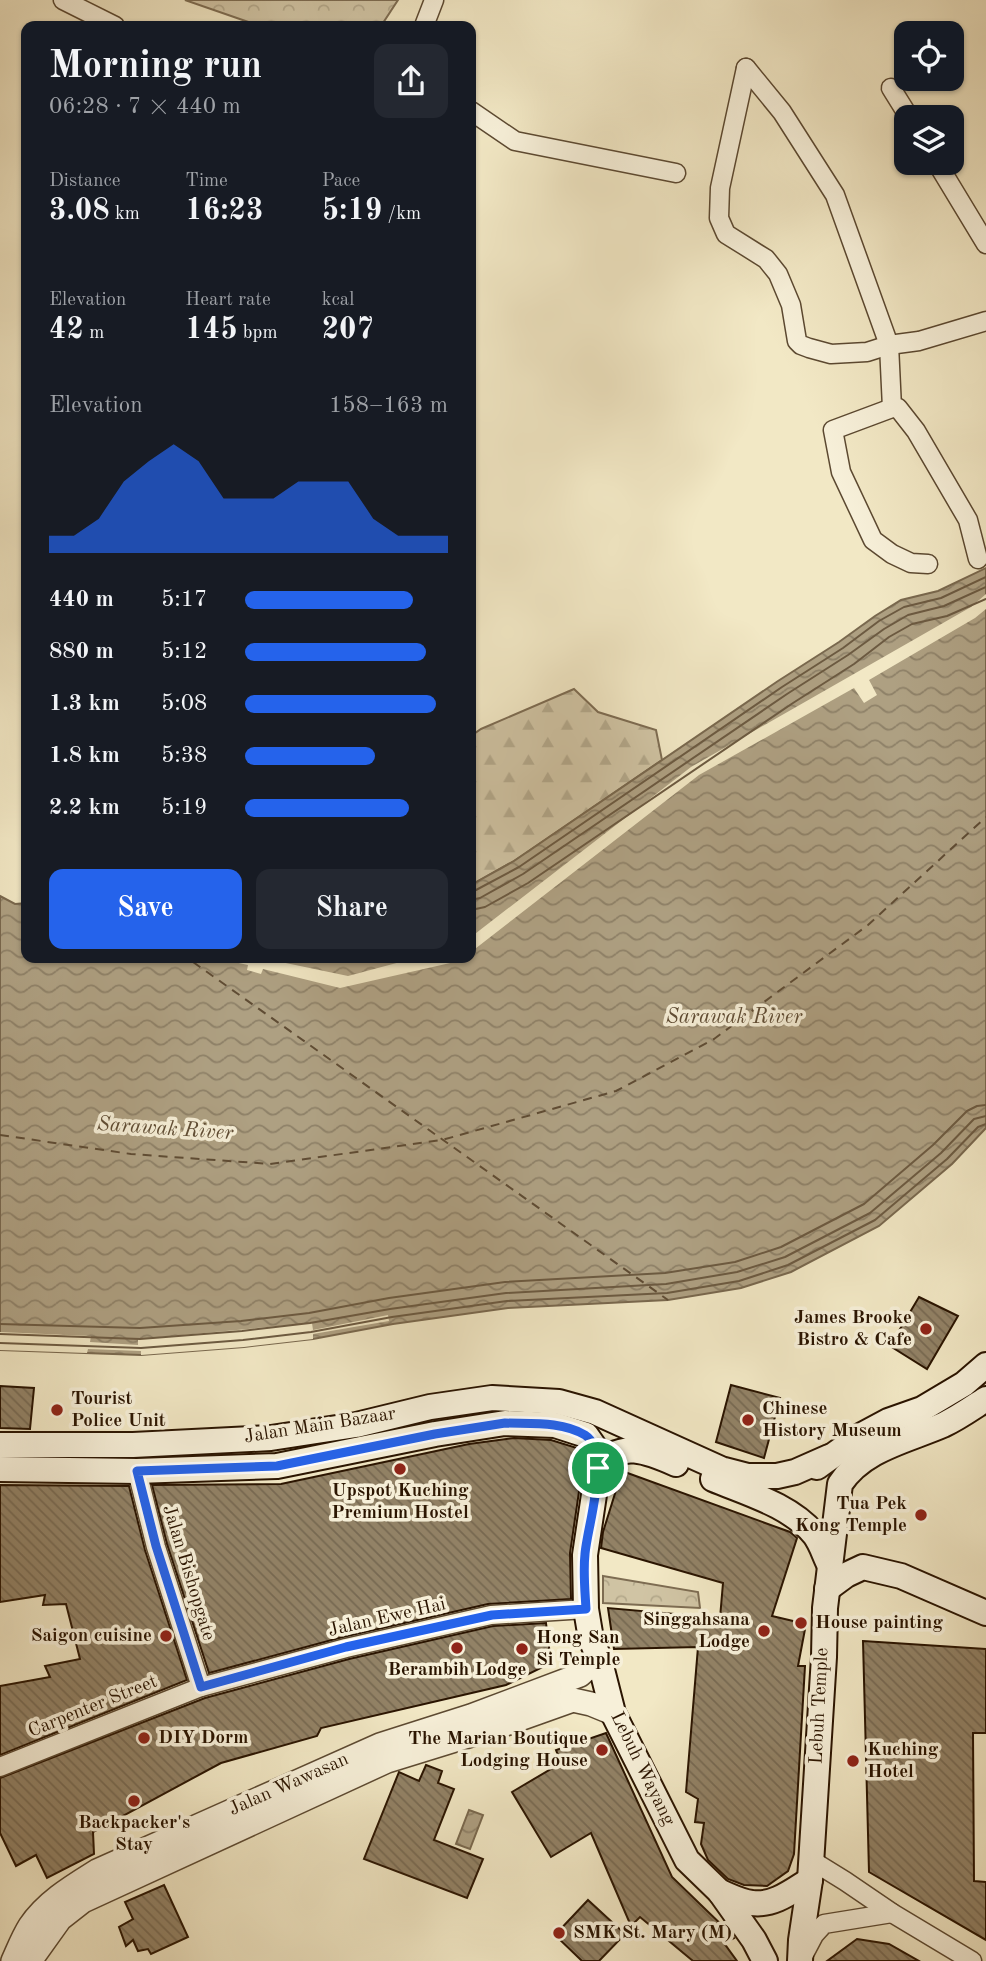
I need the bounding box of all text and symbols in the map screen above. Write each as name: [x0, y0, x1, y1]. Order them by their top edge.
map controls: [894, 21, 964, 175]
button: locate: [894, 21, 964, 91]
button: share: [374, 44, 448, 118]
text: Morning run: [49, 48, 262, 86]
text: 06:28 · 7 × 440 m: [49, 95, 241, 118]
button: layers: [894, 105, 964, 175]
text: Distance: [49, 172, 121, 191]
text: Time: [185, 172, 228, 191]
text: Pace: [322, 172, 360, 191]
text: 3.08: [49, 196, 110, 226]
text: 16:23: [185, 196, 263, 226]
text: 5:19: [322, 196, 382, 226]
text: km: [110, 205, 140, 224]
text: /km: [382, 205, 421, 224]
text: Elevation: [49, 291, 126, 310]
text: Heart rate: [185, 291, 271, 310]
text: kcal: [322, 291, 354, 310]
text: 42: [49, 315, 84, 345]
text: 145: [185, 315, 238, 345]
text: 207: [322, 315, 374, 345]
text: m: [84, 324, 104, 343]
text: bpm: [238, 324, 278, 343]
text: Elevation: [49, 394, 143, 417]
text: 158–163 m: [329, 394, 448, 417]
text: 440 m: [49, 588, 114, 611]
text: 5:17: [161, 588, 207, 611]
text: 880 m: [49, 640, 114, 663]
text: 5:12: [161, 640, 207, 663]
text: 1.3 km: [49, 692, 120, 715]
text: 5:08: [161, 692, 207, 715]
text: 1.8 km: [49, 744, 120, 767]
text: 5:38: [161, 744, 207, 767]
text: 2.2 km: [49, 796, 120, 819]
text: 5:19: [161, 796, 207, 819]
button: Save: [49, 869, 242, 949]
button: Share: [256, 869, 448, 949]
water label: Sarawak River: [666, 1007, 803, 1028]
water label: Sarawak River: [96, 1114, 235, 1144]
place label: James Brooke Bistro & Cafe: [794, 1309, 912, 1350]
marker: James Brooke Bistro & Cafe: [918, 1321, 934, 1337]
place label: Tourist Police Unit: [71, 1390, 166, 1431]
place label: Chinese History Museum: [762, 1400, 902, 1441]
marker: Tourist Police Unit: [49, 1402, 65, 1418]
street label: Jalan Main Bazaar: [243, 1405, 397, 1447]
marker: Chinese History Museum: [740, 1412, 756, 1428]
pin: [568, 1438, 628, 1498]
icon: arrive: [579, 1449, 617, 1487]
marker: Upspot Kuching Premium Hostel: [392, 1461, 408, 1477]
place label: Upspot Kuching Premium Hostel: [331, 1482, 469, 1523]
place label: Tua Pek Kong Temple: [795, 1495, 907, 1536]
street label: Jalan Bishopgate: [158, 1503, 218, 1643]
marker: Tua Pek Kong Temple: [913, 1507, 929, 1523]
street label: Jalan Ewe Hai: [326, 1595, 448, 1641]
place label: Singgahsana Lodge: [643, 1611, 750, 1652]
place label: House painting: [815, 1614, 943, 1633]
marker: House painting: [793, 1615, 809, 1631]
marker: Singgahsana Lodge: [756, 1623, 772, 1639]
place label: Saigon cuisine: [31, 1627, 152, 1646]
marker: Saigon cuisine: [158, 1628, 174, 1644]
place label: Hong San Si Temple: [536, 1629, 620, 1670]
marker: Berambih Lodge: [449, 1640, 465, 1656]
marker: Hong San Si Temple: [514, 1641, 530, 1657]
street label: Lebuh Temple: [807, 1647, 833, 1765]
place label: Berambih Lodge: [387, 1661, 527, 1680]
street label: Carpenter Street: [26, 1672, 160, 1742]
street label: Lebuh Wayang: [606, 1709, 678, 1830]
place label: DIY Dorm: [158, 1729, 249, 1748]
marker: DIY Dorm: [136, 1730, 152, 1746]
place label: The Marian Boutique Lodging House: [408, 1730, 588, 1771]
place label: Kuching Hotel: [867, 1741, 939, 1782]
marker: The Marian Boutique Lodging House: [594, 1742, 610, 1758]
street label: Jalan Wawasan: [226, 1750, 352, 1820]
marker: Kuching Hotel: [845, 1753, 861, 1769]
marker: Backpacker's Stay: [126, 1793, 142, 1809]
place label: Backpacker's Stay: [78, 1814, 190, 1855]
place label: SMK St. Mary (M): [573, 1924, 732, 1943]
marker: SMK St. Mary (M): [551, 1925, 567, 1941]

